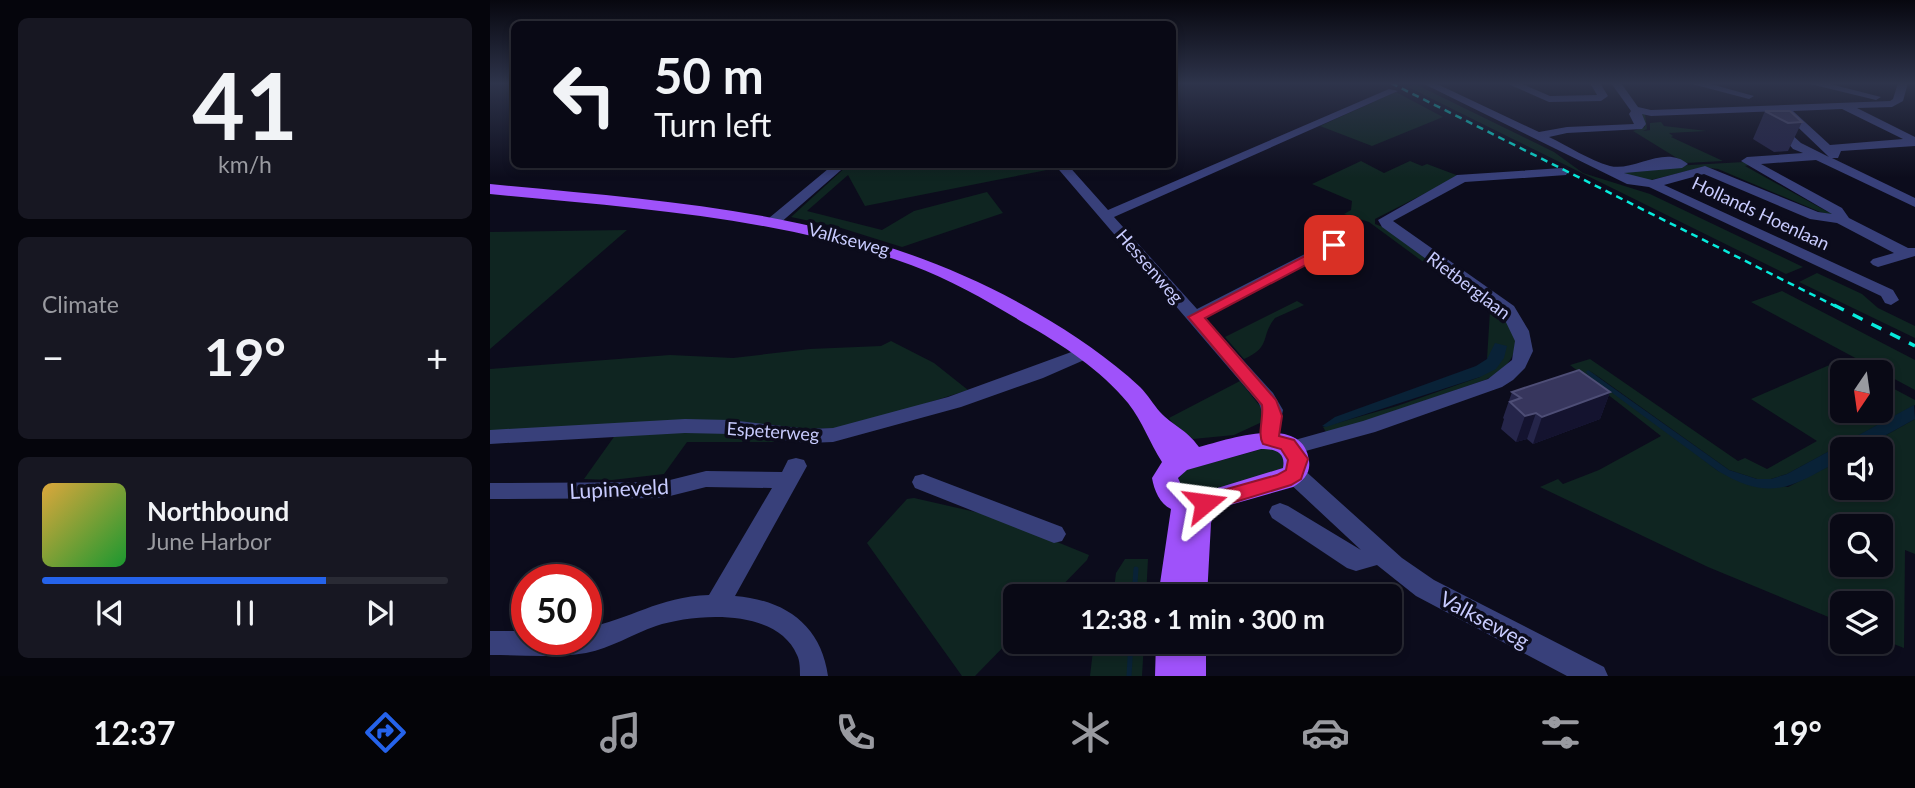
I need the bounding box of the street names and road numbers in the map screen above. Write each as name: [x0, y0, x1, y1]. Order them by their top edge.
street label: Hollands Hoenlaan: [1689, 172, 1833, 254]
street label: Valkseweg: [806, 218, 892, 260]
street label: Hessenweg: [1112, 224, 1188, 308]
street label: Rietberglaan: [1423, 246, 1515, 324]
street label: Espeterweg: [726, 417, 820, 445]
street label: Lupineveld: [569, 473, 669, 503]
street label: Valkseweg: [1436, 585, 1534, 653]

